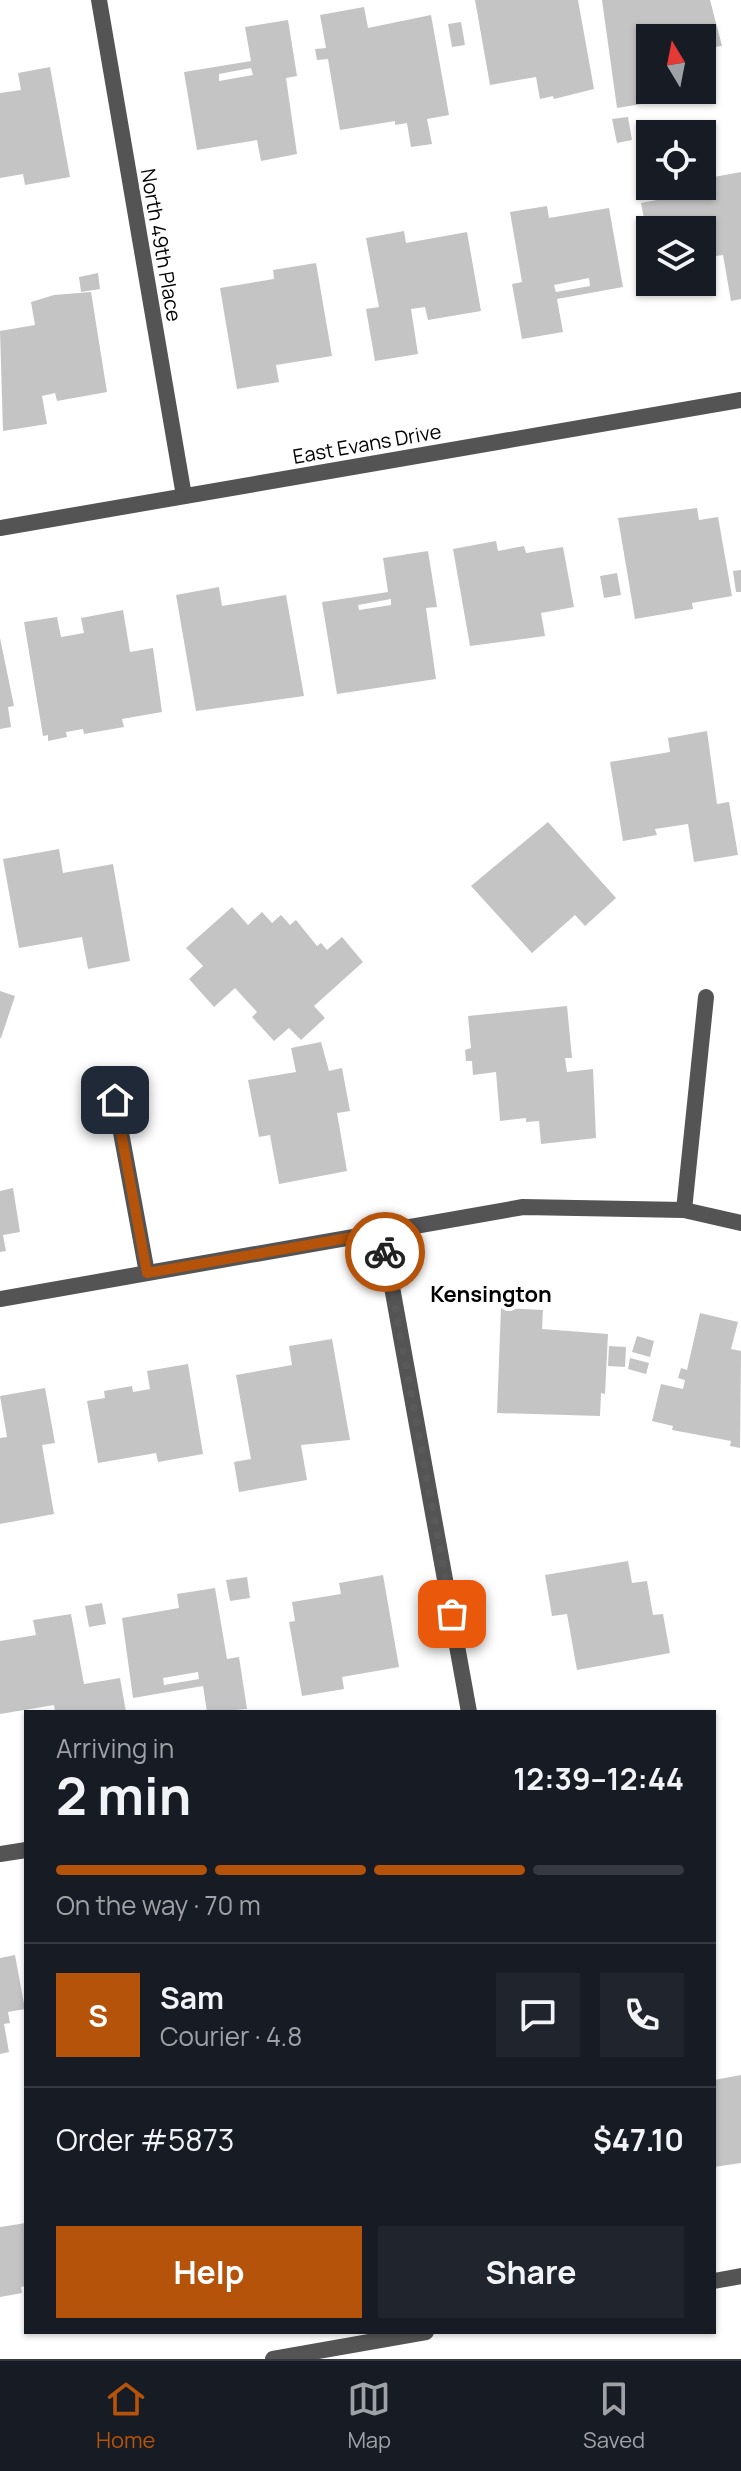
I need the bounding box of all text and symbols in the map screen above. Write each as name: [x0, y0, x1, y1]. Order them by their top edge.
north arrow: [636, 24, 716, 104]
map controls: [636, 24, 716, 296]
button: locate: [636, 120, 716, 200]
street label: North 49th Place: [135, 166, 188, 324]
button: layers: [636, 216, 716, 296]
street label: East Evans Drive: [291, 417, 443, 470]
pin: [81, 1066, 149, 1134]
icon: home: [93, 1078, 137, 1122]
courier: [345, 1212, 425, 1292]
icon: bike: [363, 1230, 407, 1274]
district label: Kensington: [430, 1279, 552, 1309]
pin: [418, 1580, 486, 1648]
icon: bag: [430, 1592, 474, 1636]
text: Arriving in: [56, 1730, 174, 1766]
text: 12:39–12:44: [513, 1758, 684, 1799]
text: 2 min: [56, 1760, 191, 1831]
text: On the way · 70 m: [56, 1887, 261, 1923]
button: chat: [496, 1973, 580, 2057]
button: phone: [600, 1973, 684, 2057]
text: Sam: [160, 1977, 224, 2018]
text: S: [88, 1995, 108, 2036]
text: Courier · 4.8: [160, 2018, 302, 2054]
text: Order #5873: [56, 2119, 234, 2160]
text: $47.10: [593, 2119, 684, 2160]
button: Help: [56, 2226, 362, 2318]
button: Share: [378, 2226, 684, 2318]
tab: Home: [96, 2377, 155, 2455]
tab: Map: [347, 2377, 391, 2455]
tab: Saved: [583, 2377, 645, 2455]

